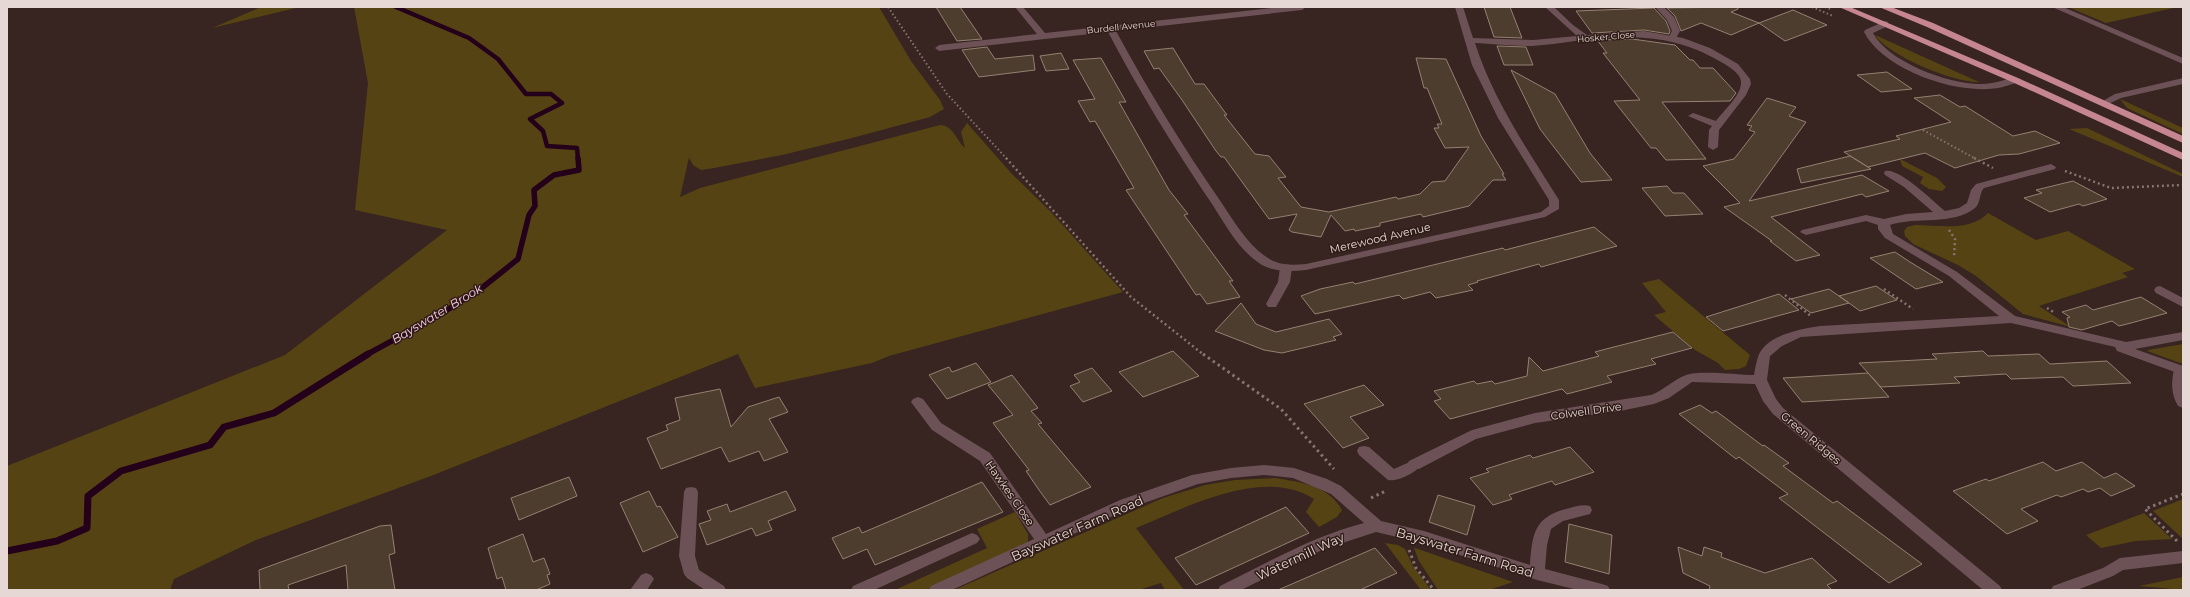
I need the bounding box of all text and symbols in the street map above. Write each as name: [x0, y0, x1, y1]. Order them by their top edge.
street label: Burdell Avenue: [1086, 17, 1156, 36]
street label: Hosker Close: [1576, 28, 1636, 45]
street label: Merewood Avenue: [1328, 220, 1432, 256]
water label: Bayswater Brook: [388, 280, 486, 347]
street label: Colwell Drive: [1550, 399, 1623, 423]
street label: Green Ridges: [1778, 409, 1844, 468]
street label: Hawkes Close: [982, 458, 1038, 528]
street label: Bayswater Farm Road: [1009, 492, 1145, 564]
street label: Bayswater Farm Road: [1394, 523, 1536, 581]
street label: Watermill Way: [1253, 528, 1347, 583]

